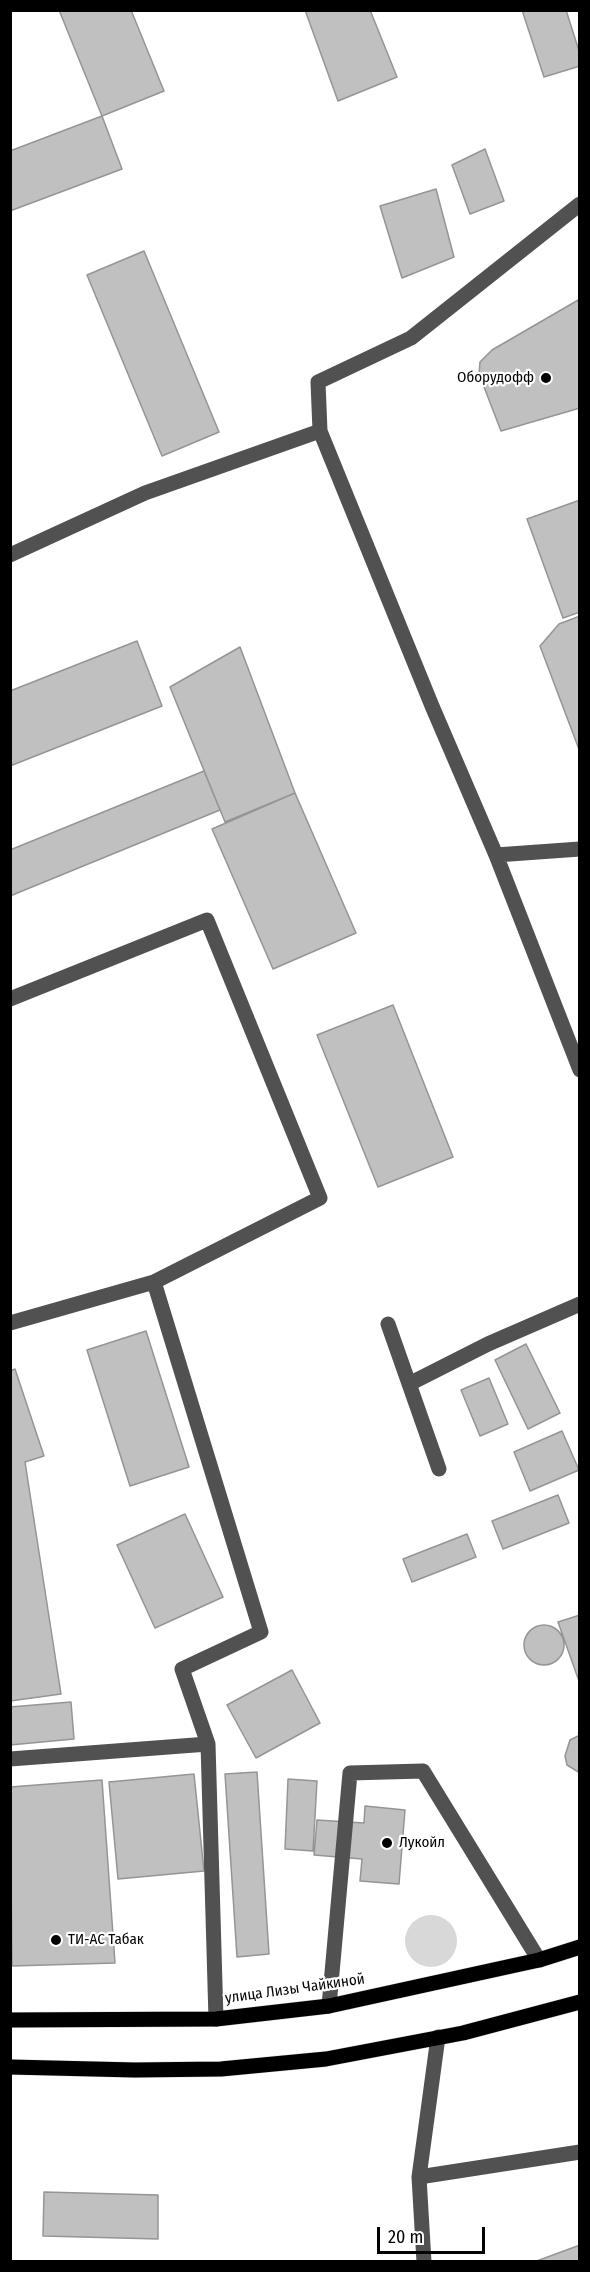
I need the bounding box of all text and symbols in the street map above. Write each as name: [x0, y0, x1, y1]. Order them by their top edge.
place label: Оборудофф: [457, 369, 534, 387]
marker: Оборудофф: [539, 371, 553, 385]
place label: Лукойл: [399, 1834, 445, 1852]
marker: Лукойл: [380, 1836, 394, 1850]
place label: ТИ-АС Табак: [68, 1931, 144, 1949]
marker: ТИ-АС Табак: [49, 1933, 63, 1947]
street label: улица Лизы Чайкиной: [224, 1970, 366, 2008]
scale bar: [380, 2215, 488, 2253]
text: 20 m: [388, 2226, 423, 2248]

